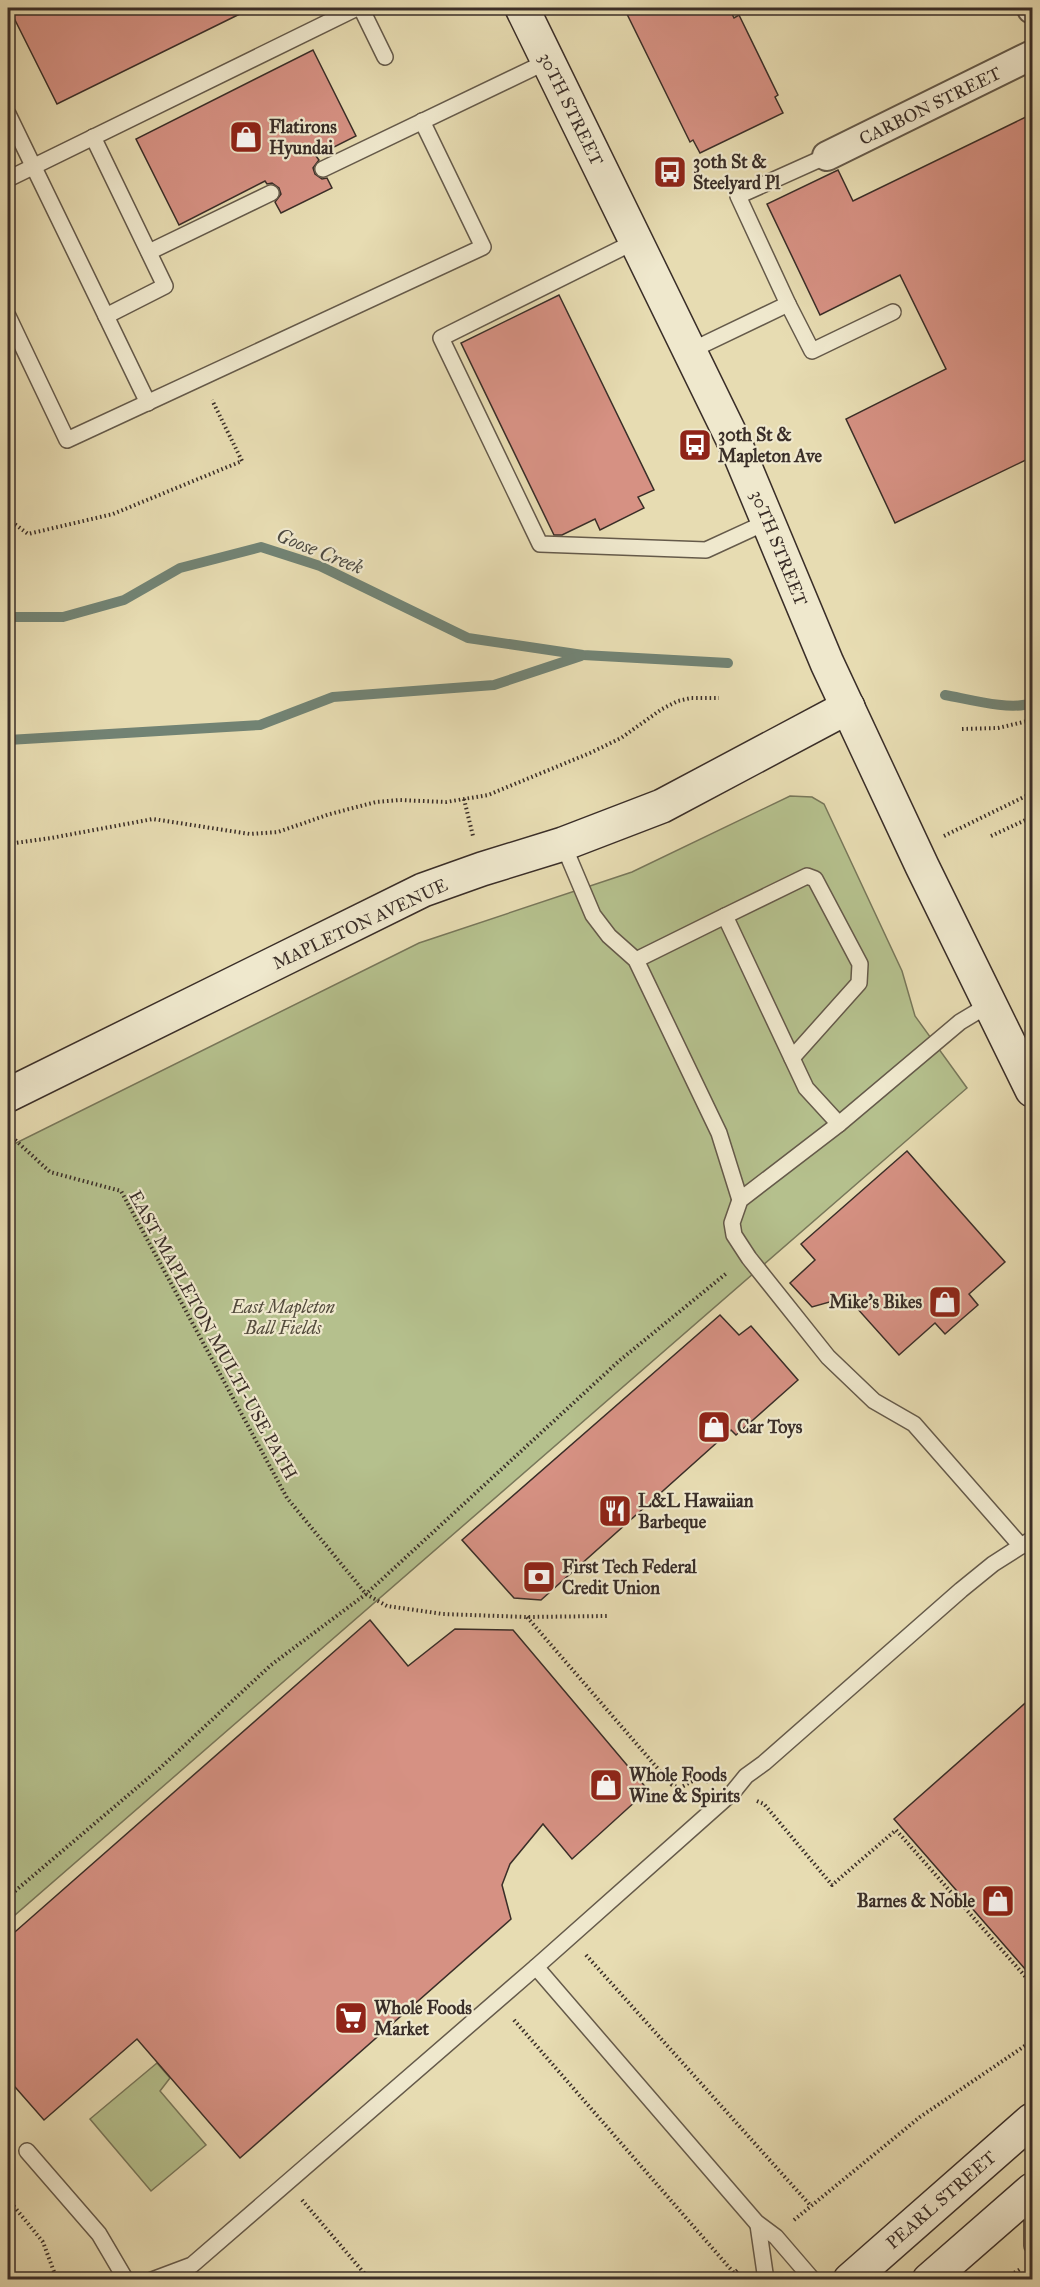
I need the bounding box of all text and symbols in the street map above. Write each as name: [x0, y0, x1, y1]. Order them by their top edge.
street label: 30TH STREET: [534, 49, 608, 169]
street label: CARBON STREET: [855, 62, 1005, 150]
place label: Flatirons Hyundai: [269, 116, 337, 160]
shop icon: Flatirons Hyundai: [228, 119, 264, 155]
place label: 30th St & Steelyard Pl: [693, 151, 781, 195]
bus stop icon: 30th St & Steelyard Pl: [652, 154, 688, 190]
place label: 30th St & Mapleton Ave: [718, 424, 822, 468]
bus stop icon: 30th St & Mapleton Ave: [677, 427, 713, 463]
street label: 30TH STREET: [746, 487, 812, 609]
water label: Goose Creek: [273, 523, 367, 579]
street label: MAPLETON AVENUE: [269, 874, 451, 974]
street label: EAST MAPLETON MULTI-USE PATH: [124, 1187, 302, 1483]
shop icon: Mike's Bikes: [927, 1284, 963, 1320]
place label: Mike's Bikes: [829, 1291, 922, 1313]
park label: East Mapleton Ball Fields: [230, 1296, 335, 1339]
shop icon: Car Toys: [696, 1409, 732, 1445]
place label: Car Toys: [737, 1416, 803, 1439]
place label: L&L Hawaiian Barbeque: [638, 1490, 754, 1534]
restaurant icon: L&L Hawaiian Barbeque: [597, 1493, 633, 1529]
place label: First Tech Federal Credit Union: [562, 1556, 698, 1599]
bank icon: First Tech Federal Credit Union: [521, 1559, 557, 1595]
place label: Whole Foods Wine & Spirits: [629, 1764, 741, 1808]
shop icon: Whole Foods Wine & Spirits: [588, 1767, 624, 1803]
shop icon: Barnes & Noble: [980, 1883, 1016, 1919]
place label: Barnes & Noble: [857, 1890, 975, 1912]
place label: Whole Foods Market: [374, 1997, 472, 2040]
supermarket icon: Whole Foods Market: [333, 2000, 369, 2036]
street label: PEARL STREET: [881, 2146, 1001, 2254]

